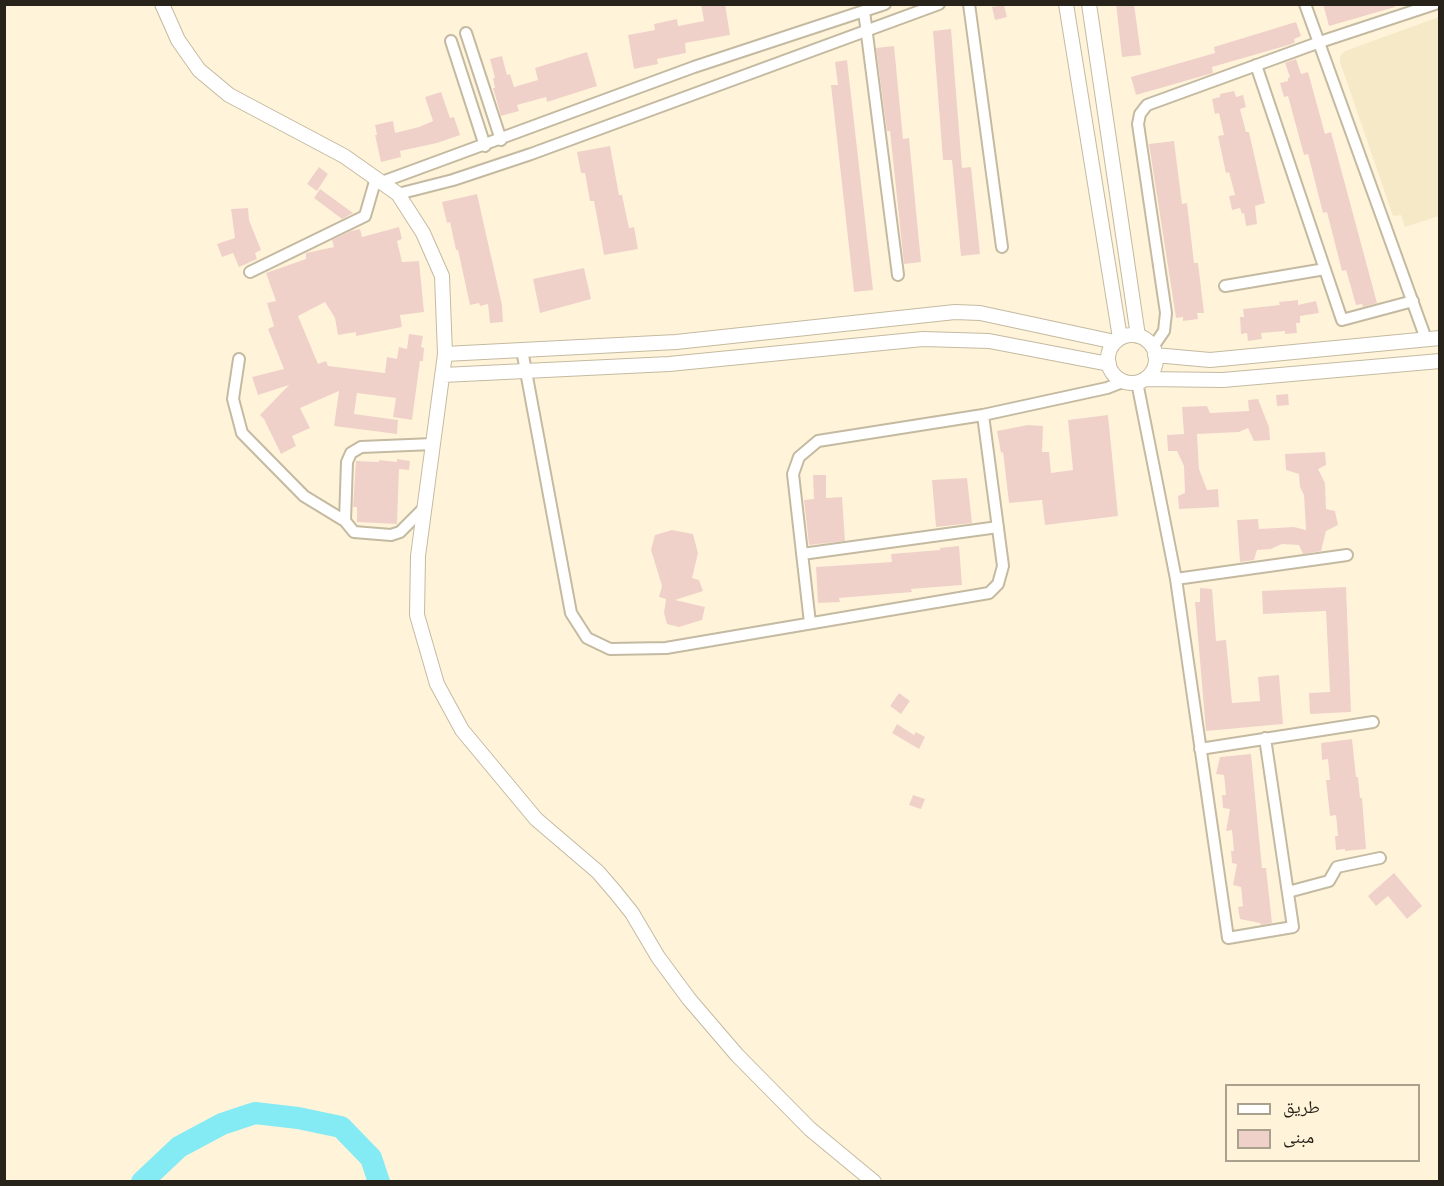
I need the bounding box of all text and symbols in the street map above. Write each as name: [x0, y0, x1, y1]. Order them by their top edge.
legend: [1225, 1084, 1420, 1162]
text: طريق: [1283, 1096, 1320, 1117]
text: مبنى: [1283, 1126, 1314, 1147]

